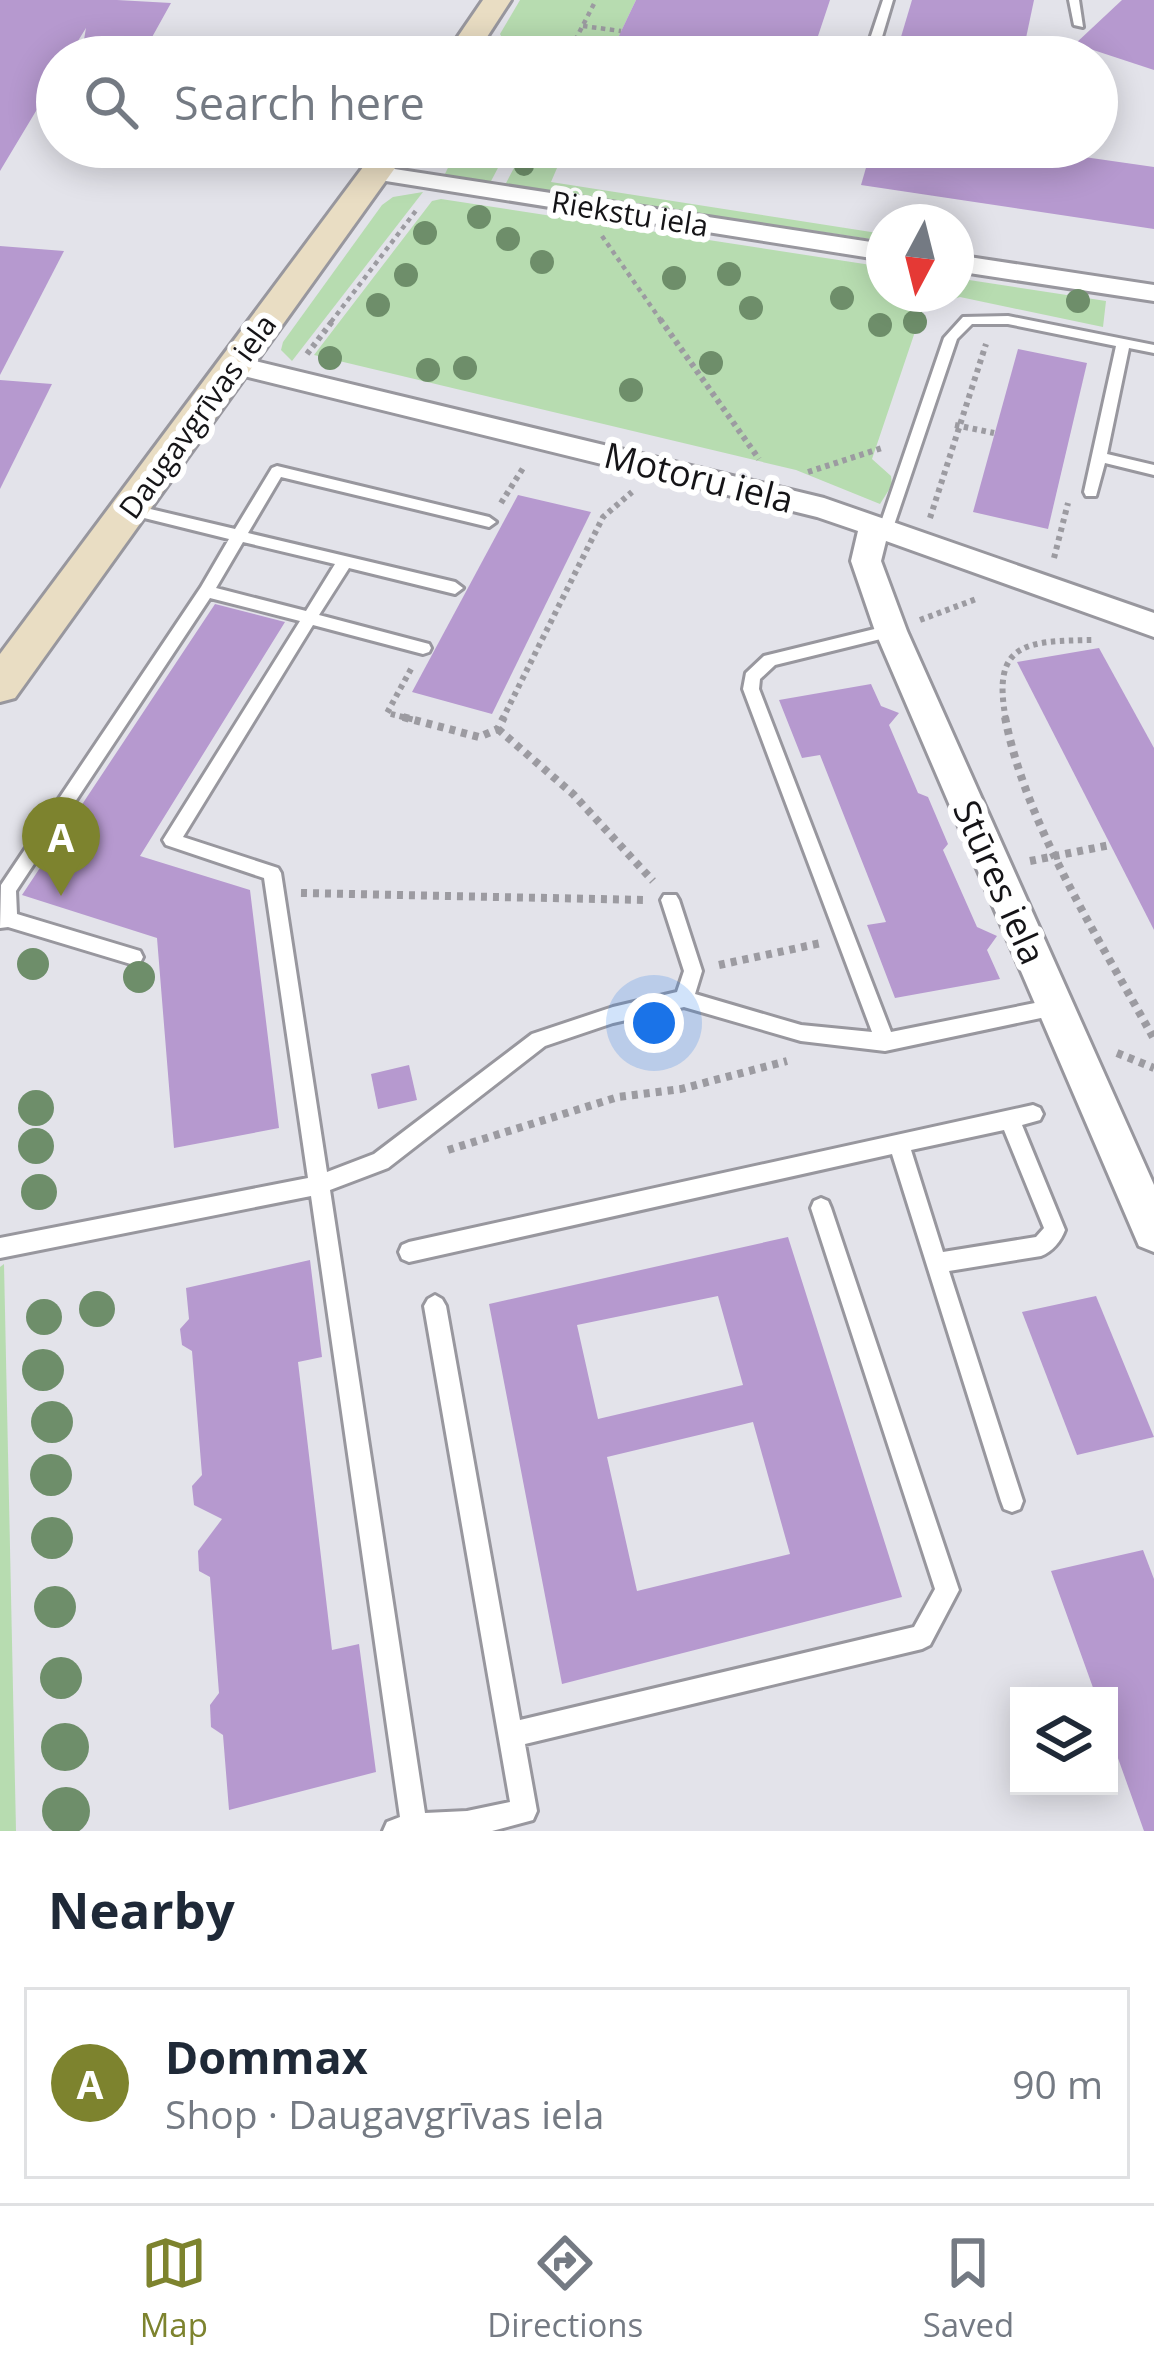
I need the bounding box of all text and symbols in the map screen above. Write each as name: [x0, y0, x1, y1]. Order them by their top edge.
search box: [36, 36, 1118, 168]
icon: search: [78, 69, 144, 135]
text: Search here: [174, 72, 425, 133]
street label: Riekstu iela: [548, 180, 712, 246]
north arrow: [866, 204, 974, 312]
street label: Daugavgrīvas iela: [109, 306, 285, 526]
street label: Motoru iela: [599, 430, 799, 524]
street label: Stūres iela: [942, 792, 1058, 972]
pin: A: [22, 797, 100, 896]
your location: [624, 993, 684, 1053]
map controls: [1010, 1687, 1118, 1795]
button: layers: [1010, 1687, 1118, 1795]
text: Nearby: [48, 1874, 235, 1944]
text: Dommax: [165, 2026, 368, 2087]
text: A: [77, 2057, 103, 2110]
text: 90 m: [1012, 2057, 1103, 2110]
text: Shop · Daugavgrīvas iela: [165, 2087, 604, 2140]
tab: Map: [140, 2230, 208, 2347]
tab: Directions: [487, 2230, 643, 2347]
tab: Saved: [923, 2230, 1014, 2347]

